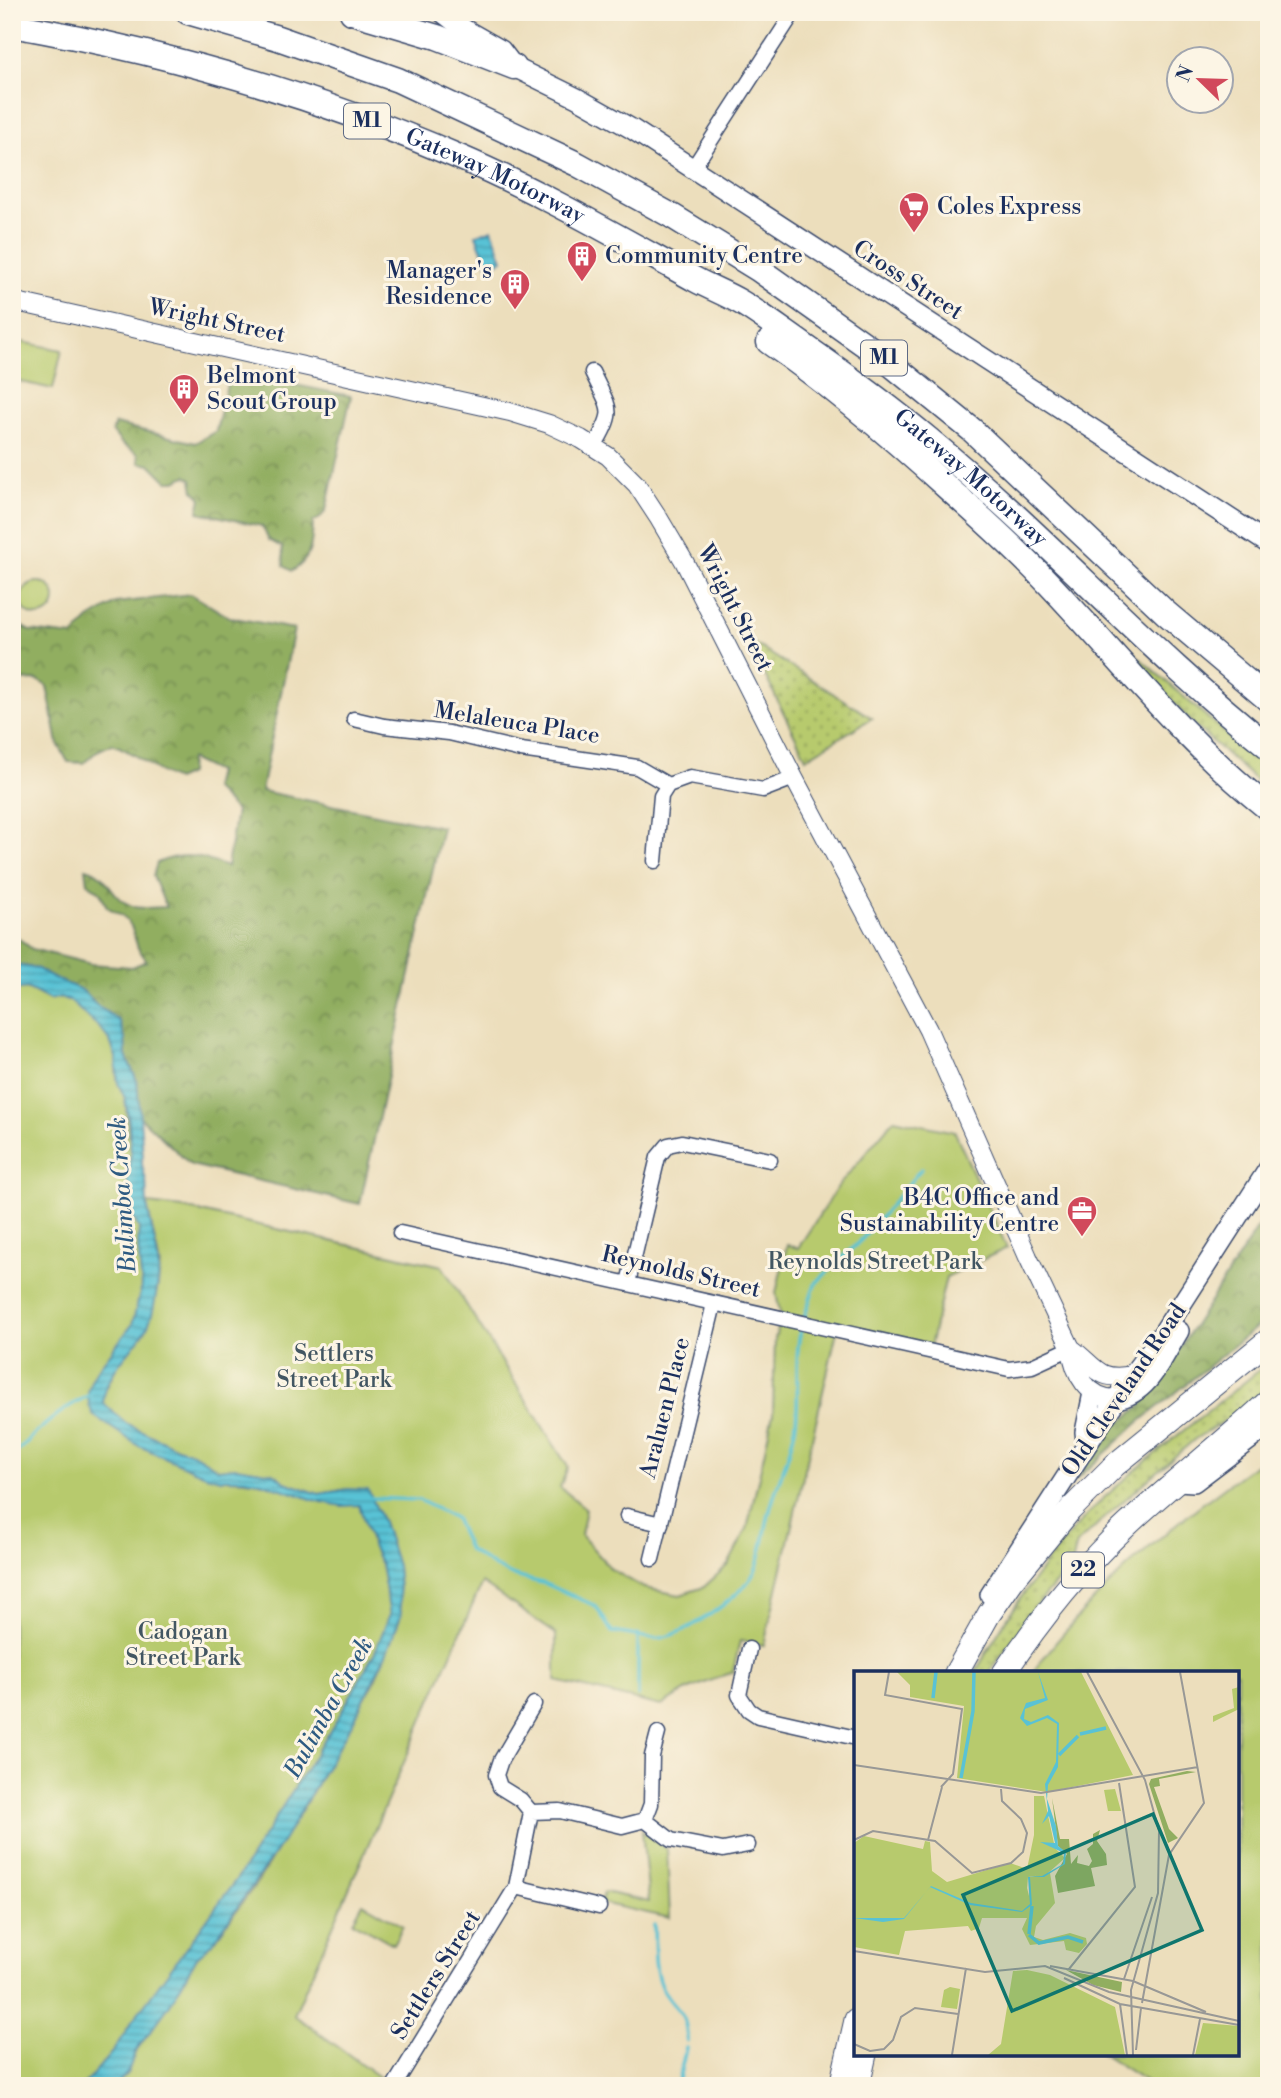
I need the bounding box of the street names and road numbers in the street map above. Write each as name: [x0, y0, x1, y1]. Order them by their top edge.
road number: M1: [344, 104, 390, 138]
street label: Gateway Motorway: [401, 122, 591, 230]
street label: Cross Street: [848, 234, 968, 326]
street label: Wright Street: [145, 293, 288, 349]
road number: M1: [861, 340, 907, 376]
street label: Gateway Motorway: [889, 403, 1054, 553]
street label: Wright Street: [691, 539, 779, 676]
street label: Melaleuca Place: [432, 696, 602, 750]
street label: Reynolds Street: [599, 1240, 763, 1304]
street label: Old Cleveland Road: [1056, 1298, 1192, 1482]
street label: Araluen Place: [634, 1334, 696, 1483]
road number: 22: [1062, 1552, 1104, 1588]
street label: Settlers Street: [385, 1905, 487, 2045]

